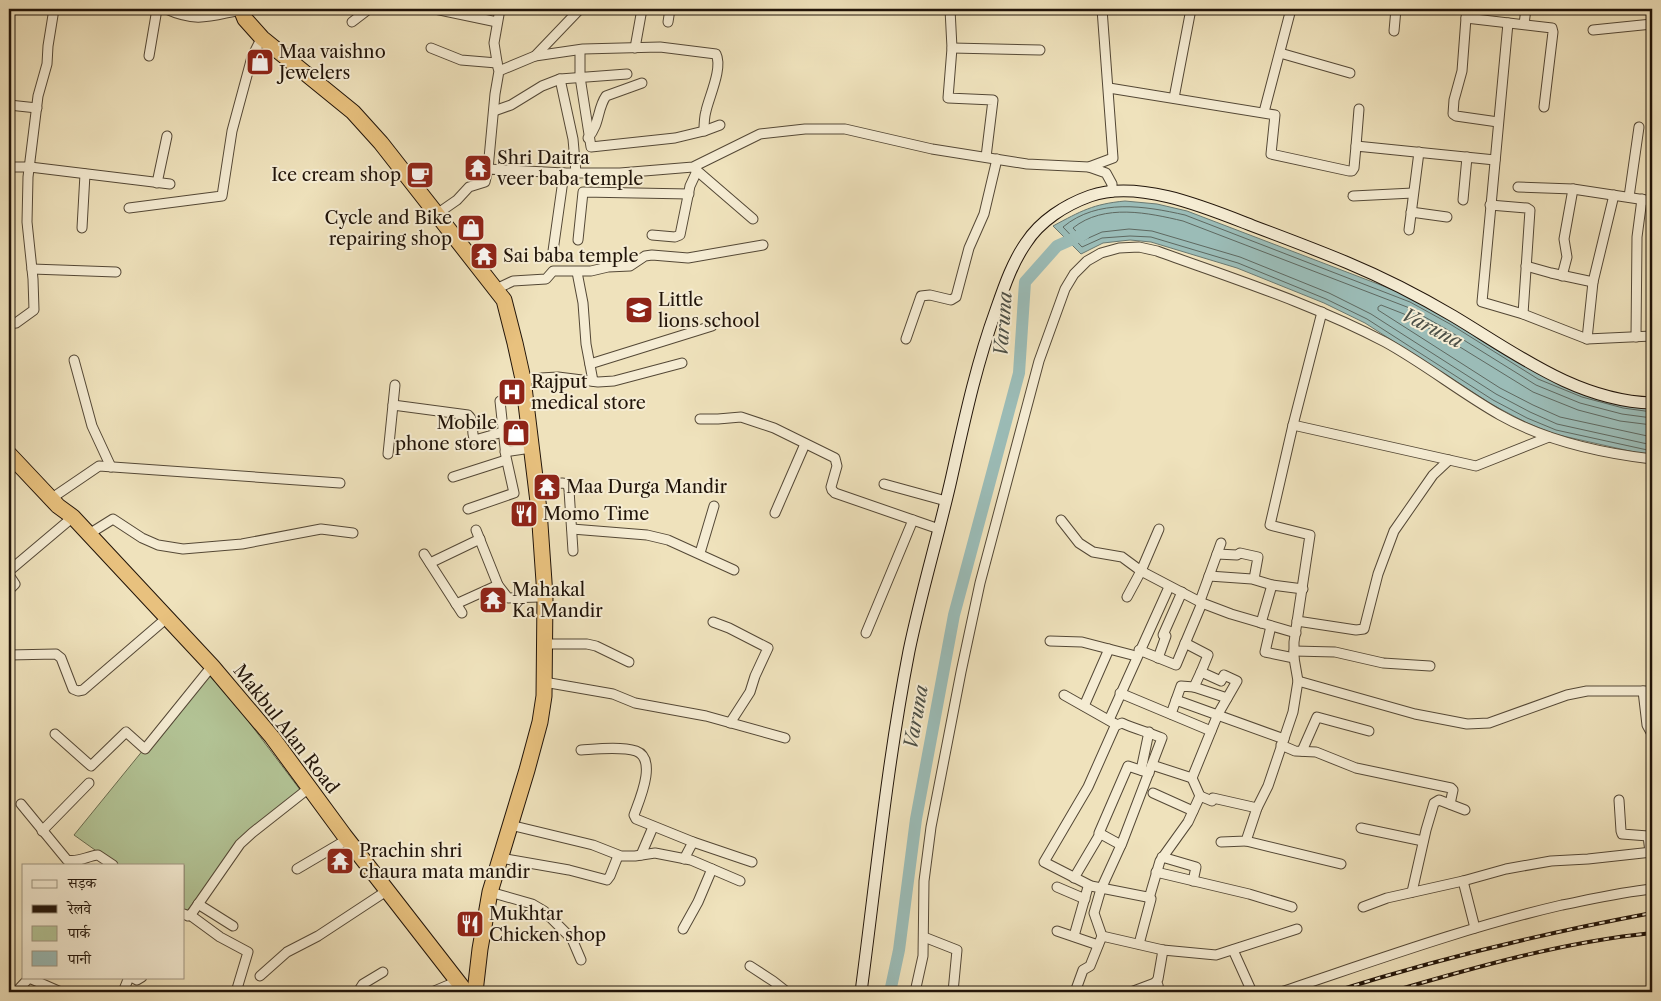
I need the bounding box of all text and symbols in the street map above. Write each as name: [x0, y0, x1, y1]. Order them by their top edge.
place label: Maa vaishno Jewelers: [276, 41, 386, 84]
shop icon: Maa vaishno Jewelers: [245, 47, 275, 77]
place label: Shri Daitra veer baba temple: [496, 147, 643, 190]
temple icon: Shri Daitra veer baba temple: [463, 153, 493, 183]
cafe icon: Ice cream shop: [405, 160, 435, 190]
place label: Ice cream shop: [271, 164, 401, 186]
place label: Cycle and Bike repairing shop: [325, 207, 452, 250]
shop icon: Cycle and Bike repairing shop: [456, 213, 486, 243]
temple icon: Sai baba temple: [469, 241, 499, 271]
place label: Sai baba temple: [503, 245, 639, 267]
place label: Little lions school: [658, 289, 760, 332]
water label: Varuna: [989, 290, 1017, 357]
school or university icon: Little lions school: [624, 295, 654, 325]
water label: Varuna: [1398, 303, 1467, 353]
place label: Rajput medical store: [531, 371, 646, 414]
hospital icon: Rajput medical store: [497, 377, 527, 407]
place label: Mobile phone store: [395, 412, 497, 455]
shop icon: Mobile phone store: [501, 418, 531, 448]
temple icon: Maa Durga Mandir: [532, 472, 562, 502]
place label: Maa Durga Mandir: [566, 476, 728, 498]
restaurant icon: Momo Time: [509, 499, 539, 529]
place label: Momo Time: [543, 503, 649, 525]
place label: Mahakal Ka Mandir: [512, 579, 603, 622]
temple icon: Mahakal Ka Mandir: [478, 585, 508, 615]
street label: Makbul Alan Road: [229, 660, 343, 798]
water label: Varuna: [899, 682, 933, 751]
place label: Prachin shri chaura mata mandir: [359, 840, 531, 883]
temple icon: Prachin shri chaura mata mandir: [325, 846, 355, 876]
legend: [22, 864, 185, 978]
text: सड़क: [67, 873, 97, 892]
text: रेलवे: [66, 899, 92, 918]
place label: Mukhtar Chicken shop: [489, 903, 606, 946]
restaurant icon: Mukhtar Chicken shop: [455, 909, 485, 939]
text: पार्क: [67, 923, 91, 942]
text: पानी: [67, 949, 92, 968]

